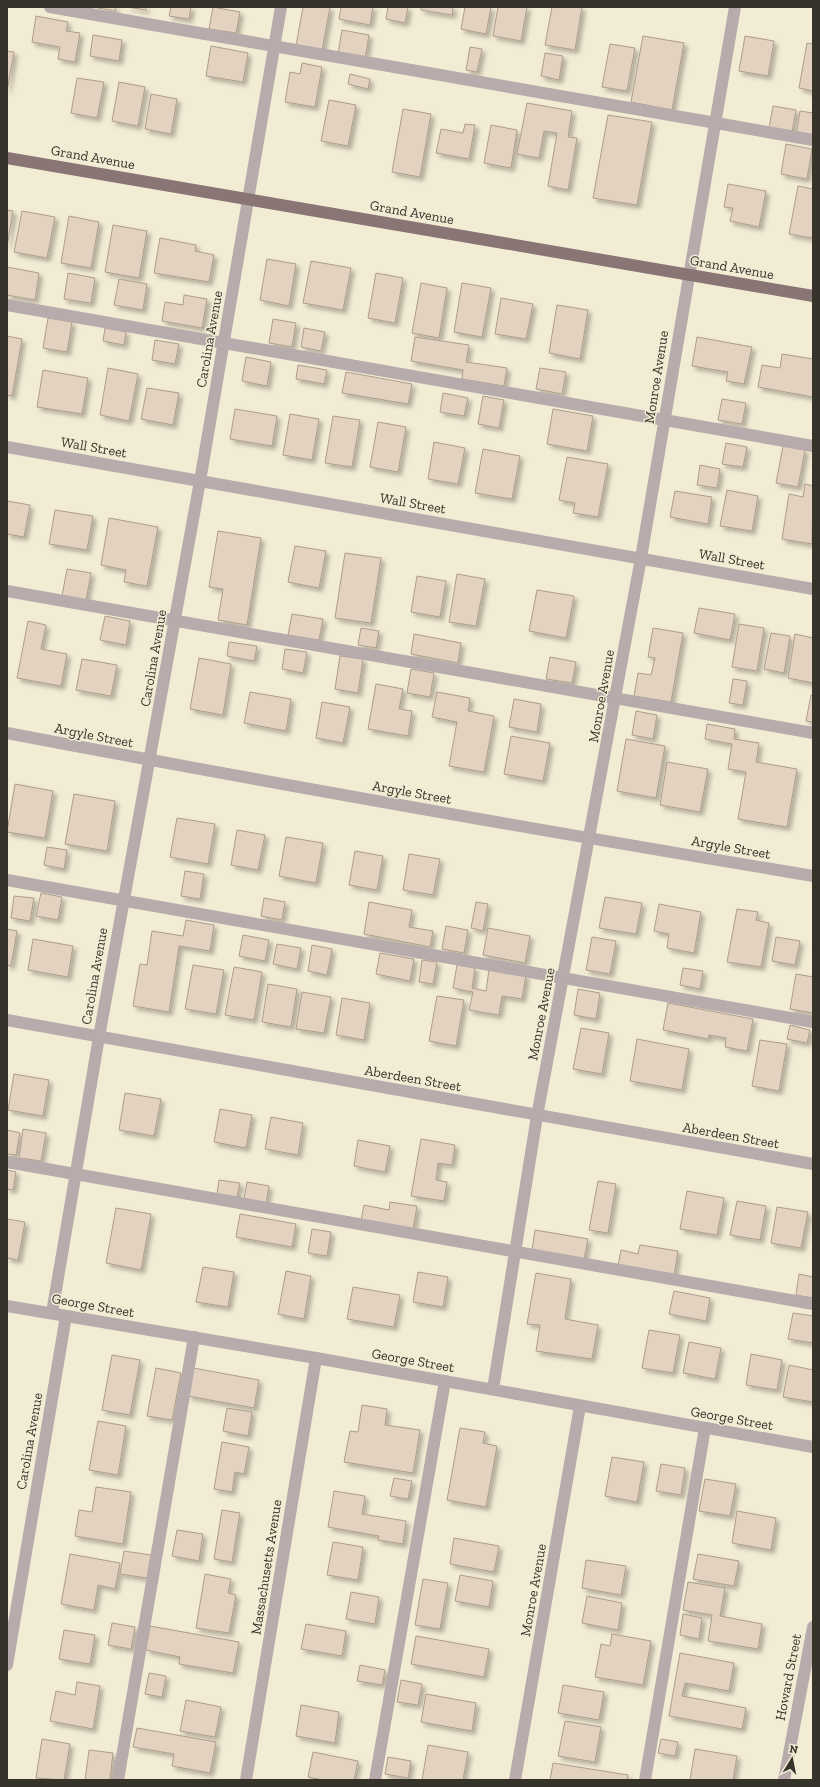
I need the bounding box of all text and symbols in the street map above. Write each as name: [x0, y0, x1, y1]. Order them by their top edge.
street label: Grand Avenue: [50, 142, 137, 173]
street label: Grand Avenue: [369, 197, 456, 228]
street label: Grand Avenue: [689, 252, 776, 283]
street label: Carolina Avenue: [193, 289, 226, 389]
street label: Monroe Avenue: [641, 329, 672, 425]
street label: Wall Street: [60, 433, 129, 462]
street label: Wall Street: [379, 489, 448, 518]
street label: Wall Street: [698, 545, 767, 574]
street label: Carolina Avenue: [137, 608, 170, 708]
street label: Monroe Avenue: [585, 648, 618, 744]
street label: Argyle Street: [53, 720, 136, 752]
street label: Argyle Street: [371, 777, 454, 808]
street label: Argyle Street: [690, 832, 773, 863]
street label: Carolina Avenue: [78, 926, 111, 1026]
street label: Monroe Avenue: [524, 966, 559, 1062]
street label: Aberdeen Street: [363, 1062, 463, 1096]
street label: Aberdeen Street: [681, 1119, 781, 1153]
street label: George Street: [50, 1290, 136, 1321]
street label: George Street: [370, 1345, 456, 1376]
street label: Carolina Avenue: [13, 1391, 46, 1491]
street label: George Street: [689, 1403, 775, 1434]
street label: Massachusetts Avenue: [247, 1498, 286, 1636]
street label: Monroe Avenue: [517, 1542, 550, 1638]
street label: Howard Street: [772, 1631, 805, 1722]
north arrow: [772, 1739, 812, 1779]
text: N: [788, 1743, 800, 1757]

